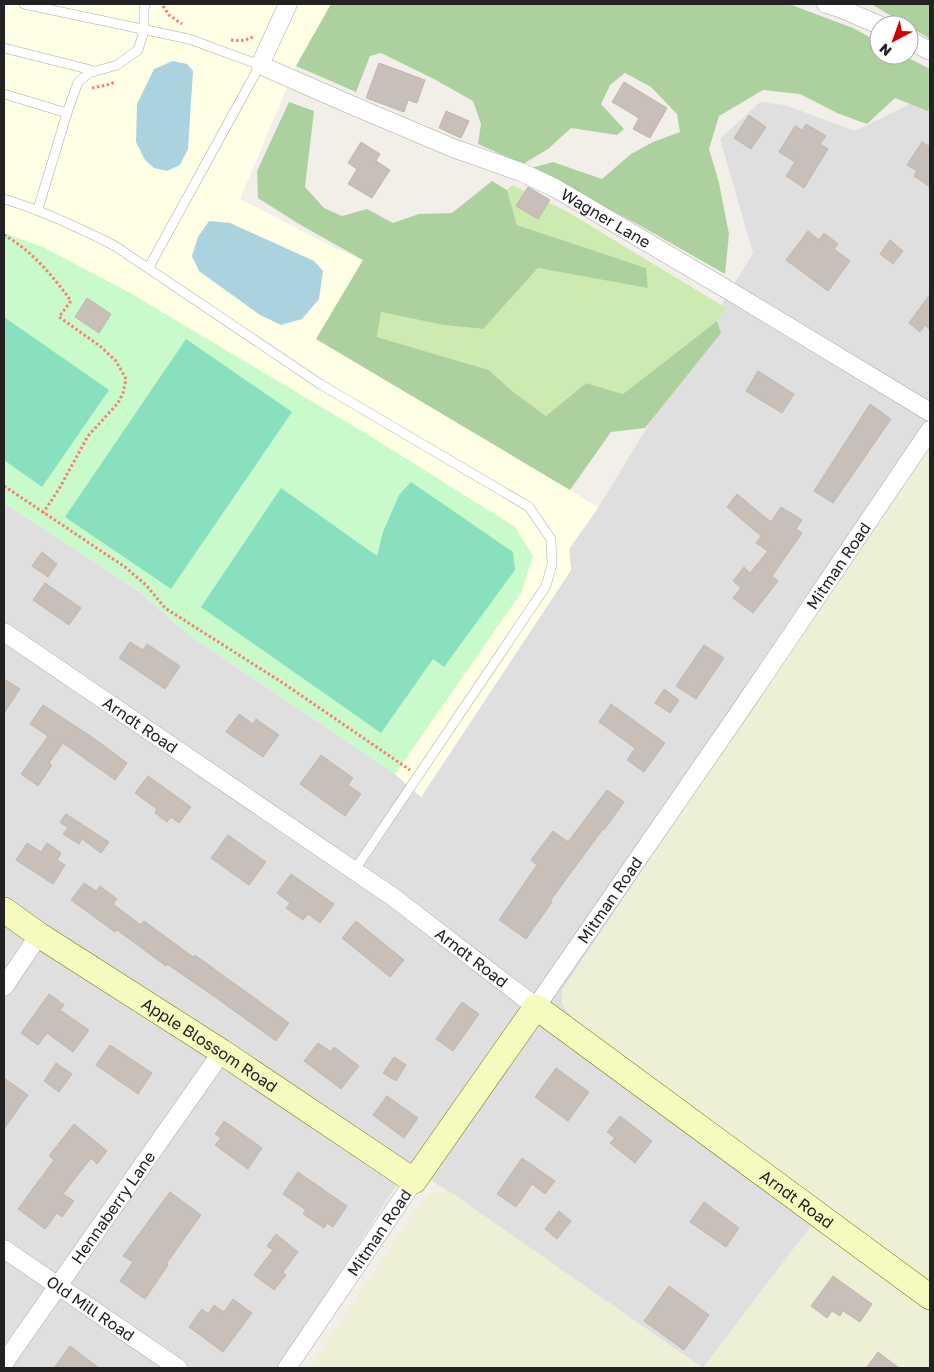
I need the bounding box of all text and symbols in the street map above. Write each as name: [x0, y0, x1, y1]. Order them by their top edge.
north arrow: [869, 15, 919, 65]
text: N: [876, 40, 895, 60]
street label: Wagner Lane: [558, 184, 654, 252]
street label: Mitman Road: [802, 518, 875, 613]
street label: Arndt Road: [99, 692, 182, 757]
street label: Mitman Road: [573, 853, 647, 947]
street label: Arndt Road: [431, 923, 512, 992]
street label: Apple Blossom Road: [138, 993, 281, 1096]
street label: Hennaberry Lane: [67, 1147, 159, 1268]
street label: Arndt Road: [756, 1165, 838, 1233]
street label: Mitman Road: [343, 1185, 416, 1280]
street label: Old Mill Road: [43, 1271, 139, 1345]

